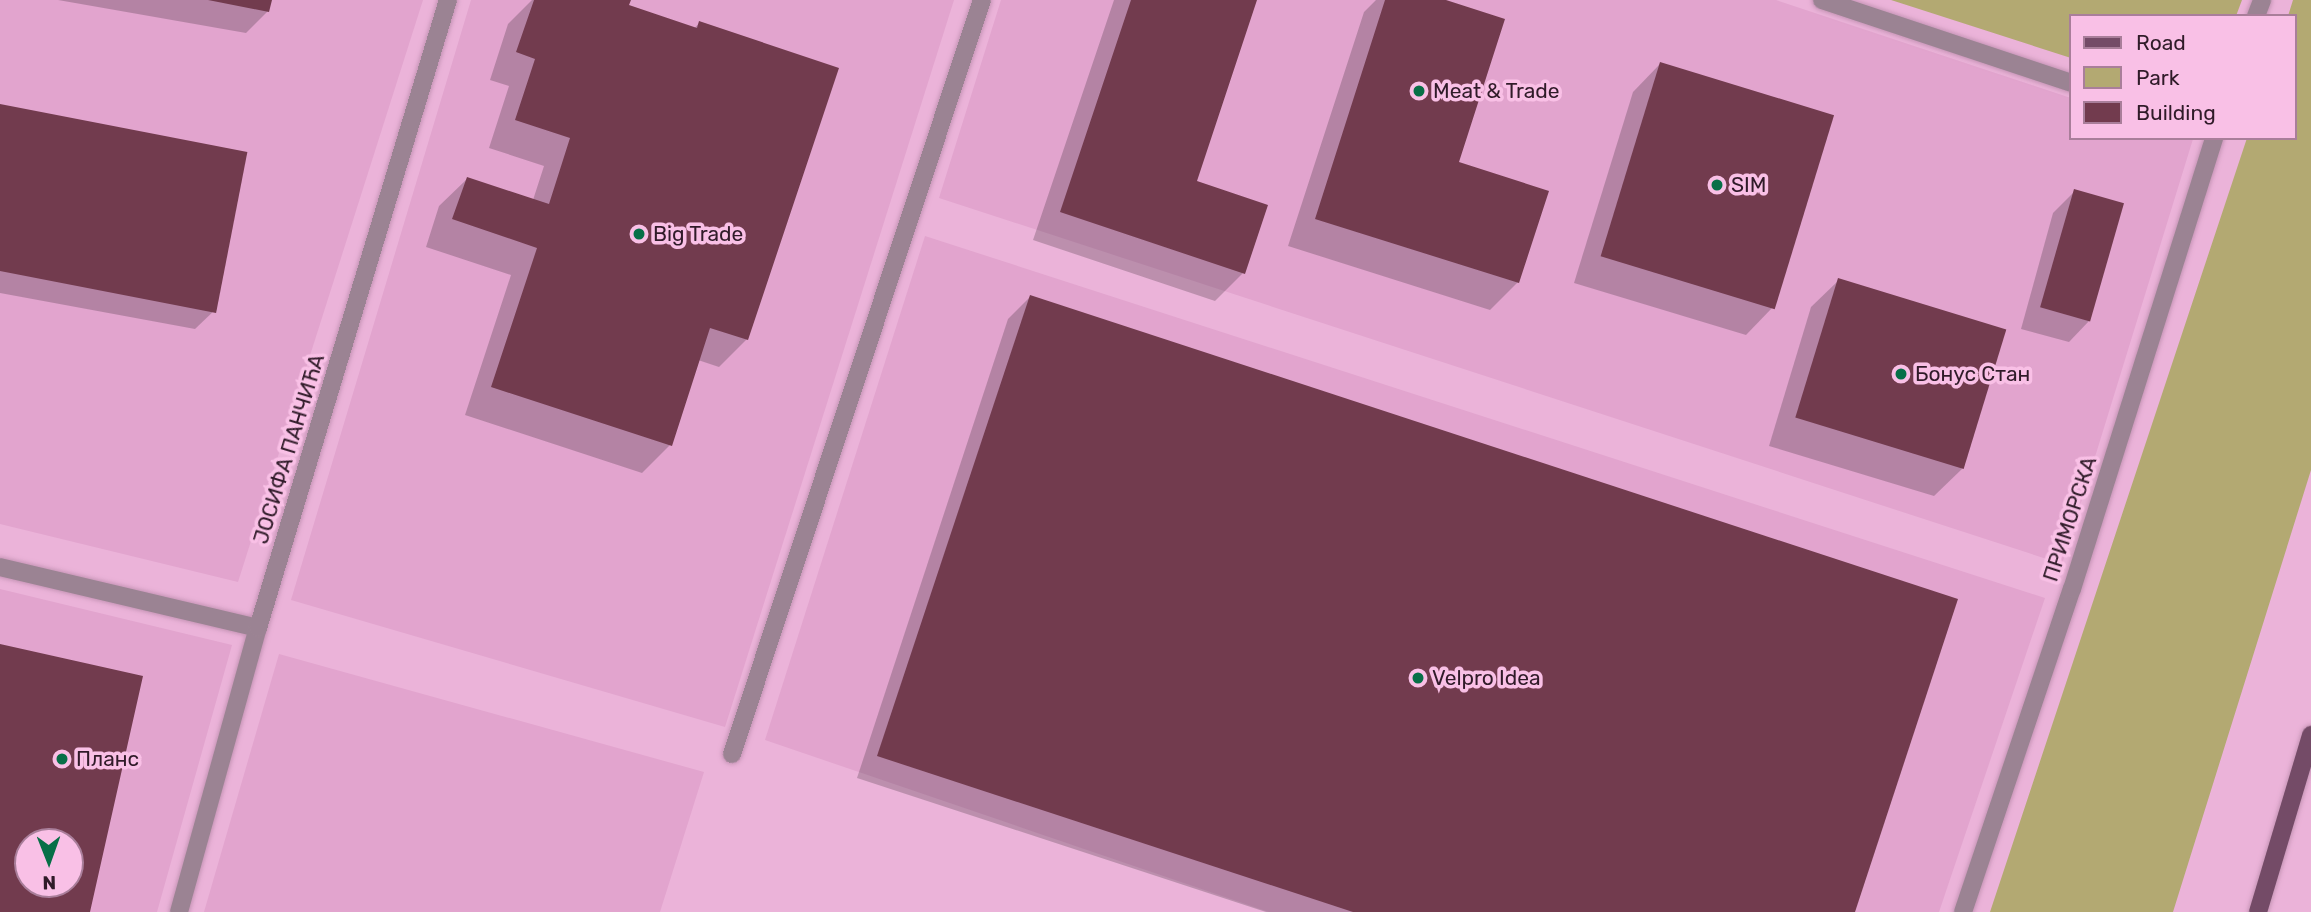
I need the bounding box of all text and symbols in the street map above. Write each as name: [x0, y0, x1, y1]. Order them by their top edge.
legend: [2070, 14, 2297, 140]
text: Road: [2136, 30, 2186, 55]
text: Park: [2136, 65, 2180, 90]
place label: Meat & Trade: [1433, 78, 1560, 104]
marker: Meat & Trade: [1411, 83, 1427, 99]
text: Building: [2136, 100, 2216, 125]
place label: SIM: [1731, 172, 1766, 198]
marker: SIM: [1709, 177, 1725, 193]
place label: Big Trade: [653, 221, 744, 247]
marker: Big Trade: [631, 226, 647, 242]
street label: ЈОСИФА ПАНЧИЋА: [248, 351, 330, 547]
place label: Бонус Стан: [1915, 361, 2030, 387]
marker: Бонус Стан: [1893, 366, 1909, 382]
street label: ПРИМОРСКА: [2038, 453, 2102, 585]
place label: Velpro Idea: [1432, 665, 1541, 691]
marker: Velpro Idea: [1410, 670, 1426, 686]
place label: Планс: [76, 746, 139, 772]
marker: Планс: [54, 751, 70, 767]
north arrow: [14, 828, 84, 898]
text: N: [42, 871, 56, 894]

